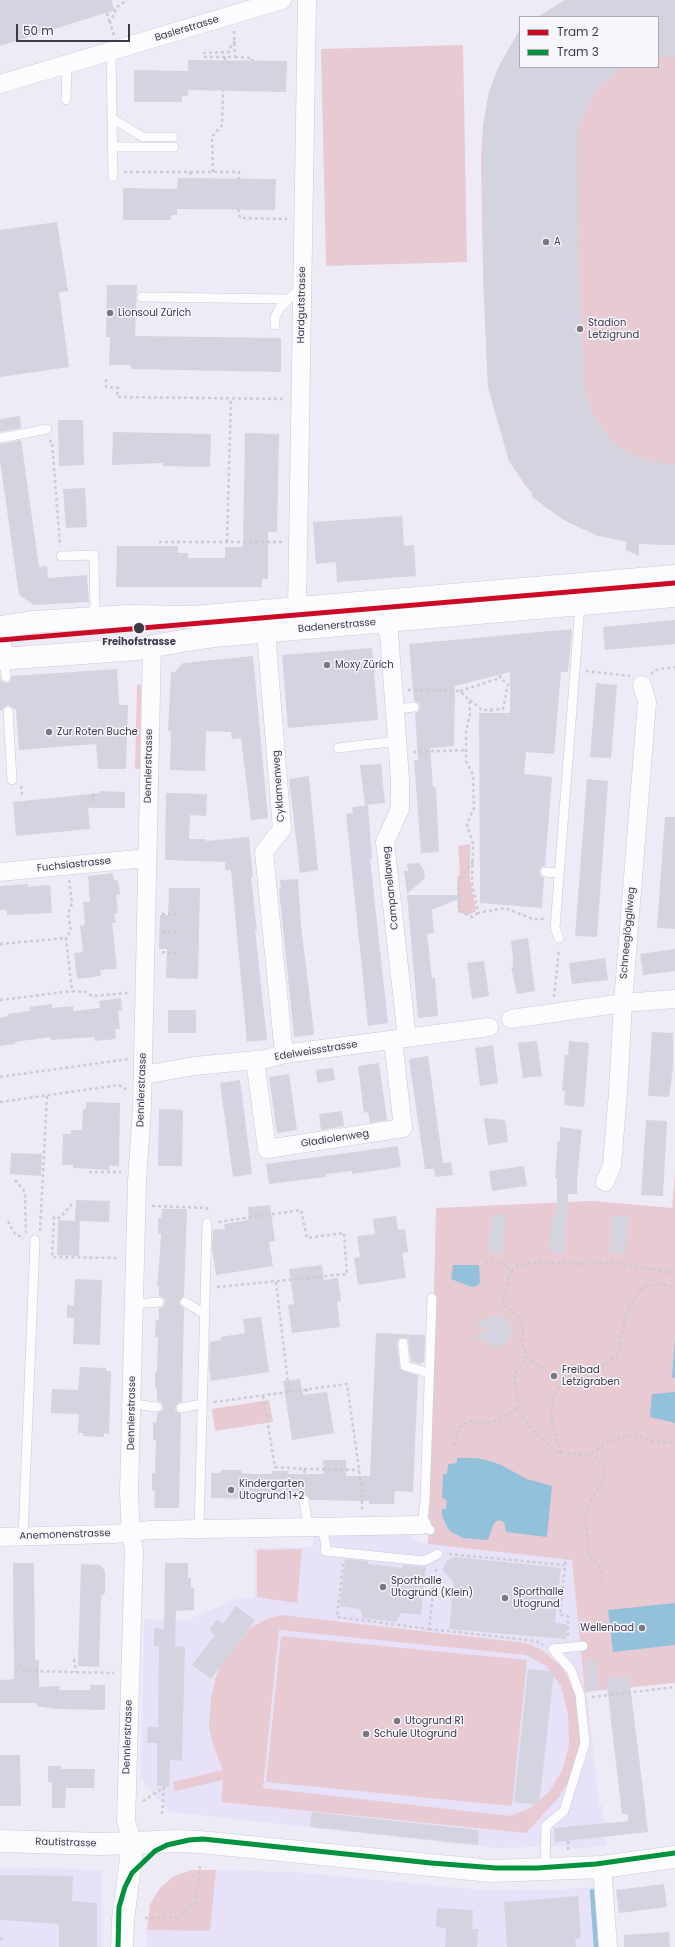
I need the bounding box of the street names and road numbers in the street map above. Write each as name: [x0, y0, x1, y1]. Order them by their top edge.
street label: Baslerstrasse: [153, 14, 221, 44]
street label: Hardgutstrasse: [295, 266, 309, 344]
street label: Badenerstrasse: [298, 617, 376, 635]
street label: Dennlerstrasse: [142, 729, 156, 803]
street label: Cyklamenweg: [271, 750, 287, 822]
street label: Campanellaweg: [381, 846, 401, 930]
street label: Fuchsiastrasse: [36, 855, 112, 875]
street label: Schneeglöggliweg: [618, 886, 638, 980]
street label: Edelweissstrasse: [274, 1039, 358, 1063]
street label: Dennlerstrasse: [135, 1053, 149, 1127]
street label: Gladiolenweg: [300, 1128, 370, 1150]
street label: Dennlerstrasse: [125, 1376, 139, 1450]
street label: Anemonenstrasse: [19, 1527, 111, 1543]
street label: Dennlerstrasse: [121, 1700, 135, 1774]
street label: Rautistrasse: [35, 1836, 97, 1850]

